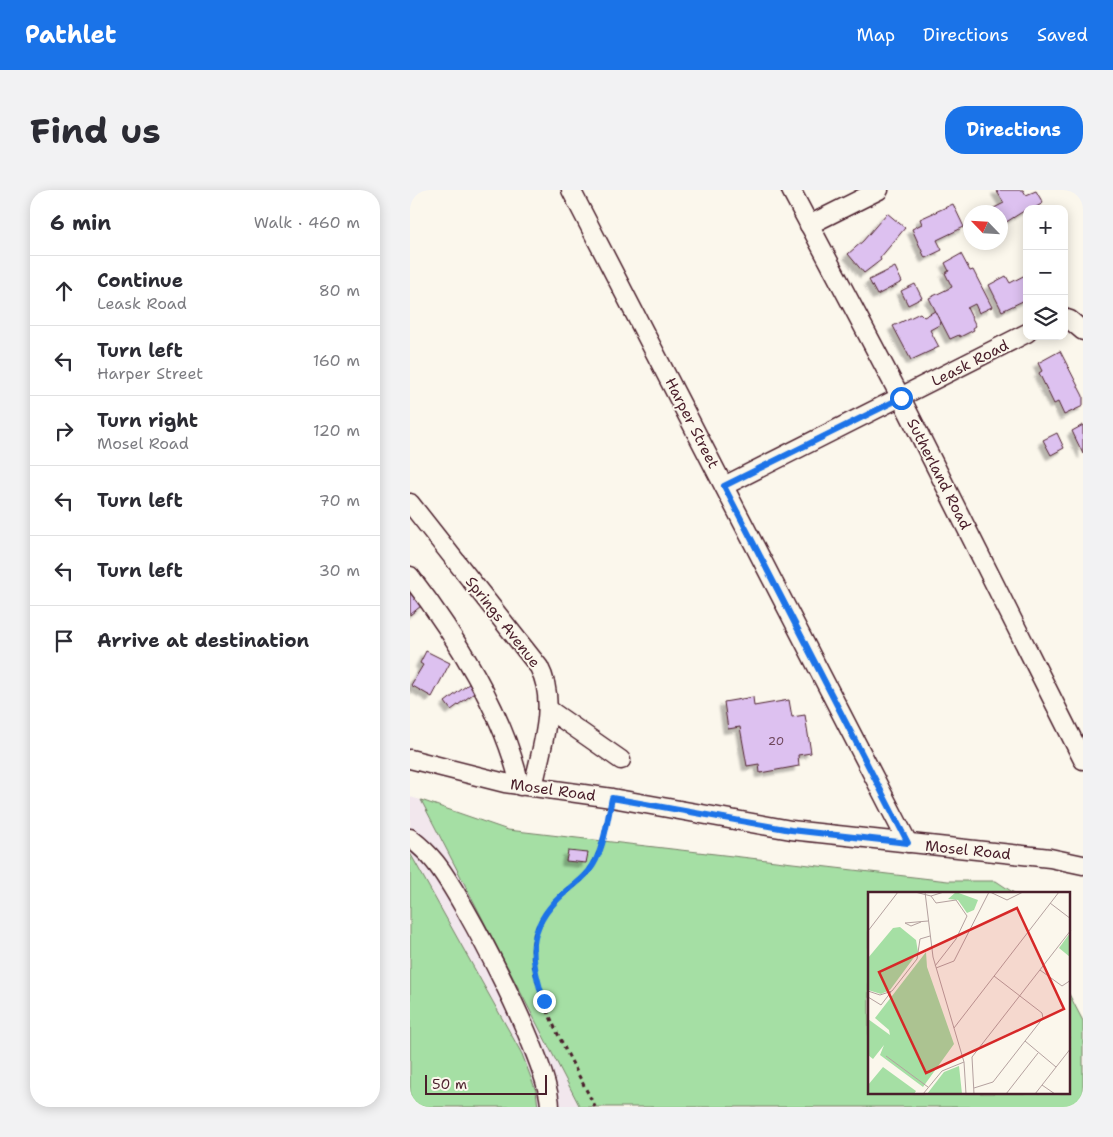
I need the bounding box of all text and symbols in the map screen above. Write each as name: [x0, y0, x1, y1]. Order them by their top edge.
text: Pathlet: [25, 19, 116, 51]
text: Map: [857, 23, 895, 47]
text: Directions: [923, 23, 1009, 47]
text: Saved: [1037, 23, 1088, 47]
button: Directions: [945, 106, 1083, 154]
text: Find us: [30, 107, 161, 154]
north arrow: [963, 205, 1008, 250]
map controls: [1023, 205, 1068, 340]
button: +: [1023, 205, 1068, 250]
text: 6 min: [50, 209, 111, 237]
text: Walk · 460 m: [254, 212, 360, 233]
button: −: [1023, 250, 1068, 295]
text: Continue: [97, 268, 183, 293]
icon: ahead: [50, 277, 78, 305]
text: 80 m: [319, 280, 360, 301]
text: Leask Road: [97, 293, 187, 314]
button: layers: [1023, 295, 1068, 340]
street label: Leask Road: [928, 335, 1012, 391]
text: Turn left: [97, 338, 183, 363]
icon: left: [50, 347, 78, 375]
text: 160 m: [313, 350, 360, 371]
text: Harper Street: [97, 363, 203, 384]
street label: Harper Street: [660, 374, 724, 472]
route start: [890, 387, 913, 410]
text: Turn right: [97, 408, 198, 433]
street label: Sutherland Road: [902, 415, 976, 533]
icon: right: [50, 417, 78, 445]
text: 120 m: [313, 420, 360, 441]
text: Mosel Road: [97, 433, 189, 454]
icon: left: [50, 487, 78, 515]
text: Turn left: [97, 488, 183, 513]
text: 70 m: [319, 490, 360, 511]
icon: left: [50, 557, 78, 585]
text: Turn left: [97, 558, 183, 583]
text: 30 m: [319, 560, 360, 581]
street label: Springs Avenue: [461, 572, 545, 672]
icon: arrive: [50, 627, 78, 655]
text: Arrive at destination: [97, 628, 309, 653]
house number: 20: [768, 733, 784, 749]
street label: Mosel Road: [509, 774, 597, 806]
street label: Mosel Road: [924, 836, 1012, 864]
inset map: [868, 892, 1070, 1094]
route end: [533, 990, 556, 1013]
scale bar: [425, 1072, 548, 1095]
text: 50 m: [432, 1075, 467, 1093]

